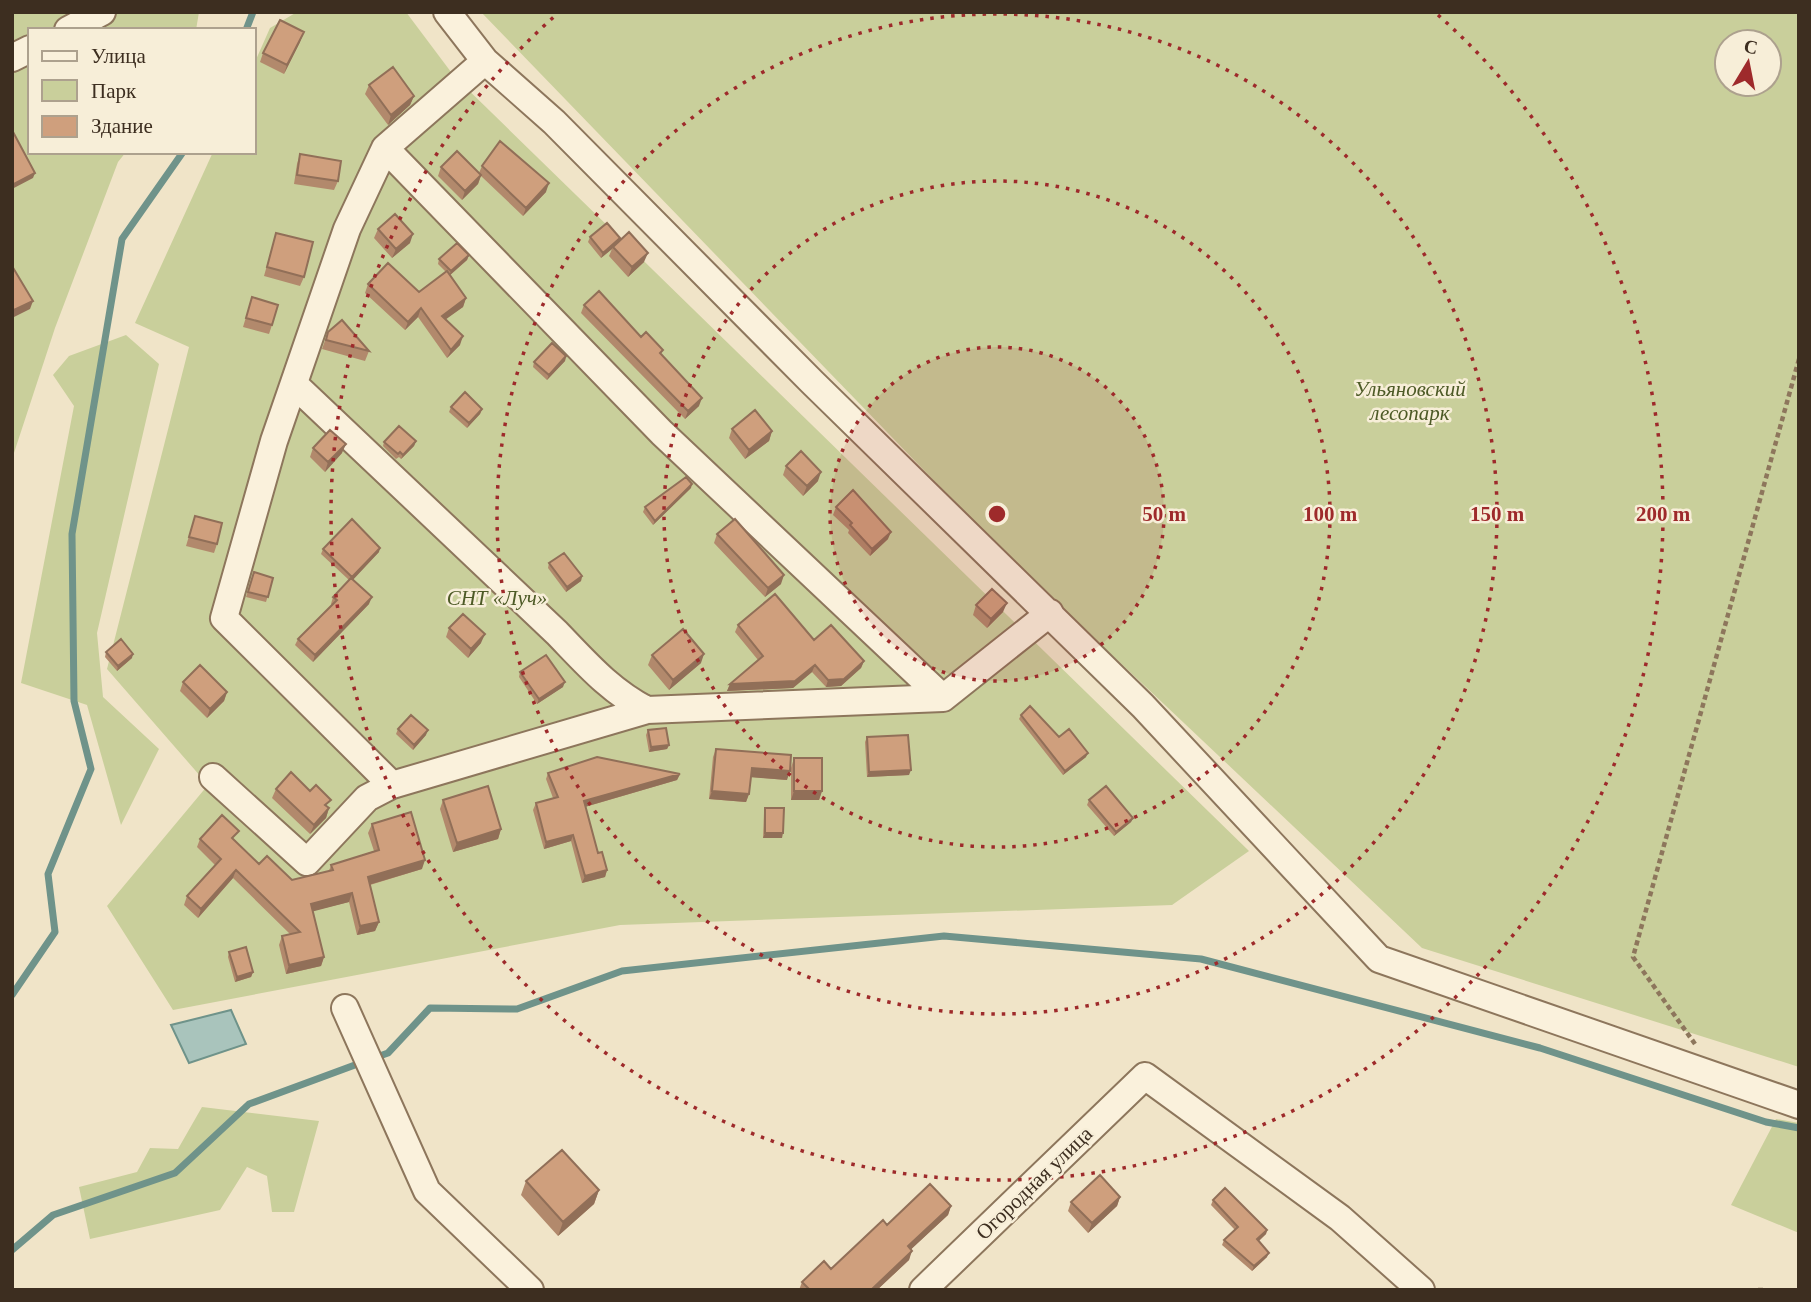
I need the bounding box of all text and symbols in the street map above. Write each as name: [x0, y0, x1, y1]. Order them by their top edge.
legend: [28, 28, 256, 154]
north arrow: [1713, 28, 1783, 98]
text: С: [1742, 35, 1759, 58]
text: Улица: [91, 44, 146, 68]
text: Парк: [91, 79, 137, 103]
text: Здание: [91, 114, 153, 138]
park label: Ульяновский лесопарк: [1354, 377, 1466, 425]
centre of rings: [985, 502, 1009, 526]
text: 50 m: [1142, 502, 1186, 526]
text: 100 m: [1303, 502, 1358, 526]
text: 150 m: [1470, 502, 1525, 526]
text: 200 m: [1636, 502, 1691, 526]
park label: СНТ «Луч»: [447, 586, 547, 610]
street label: Огородная улица: [971, 1121, 1098, 1244]

